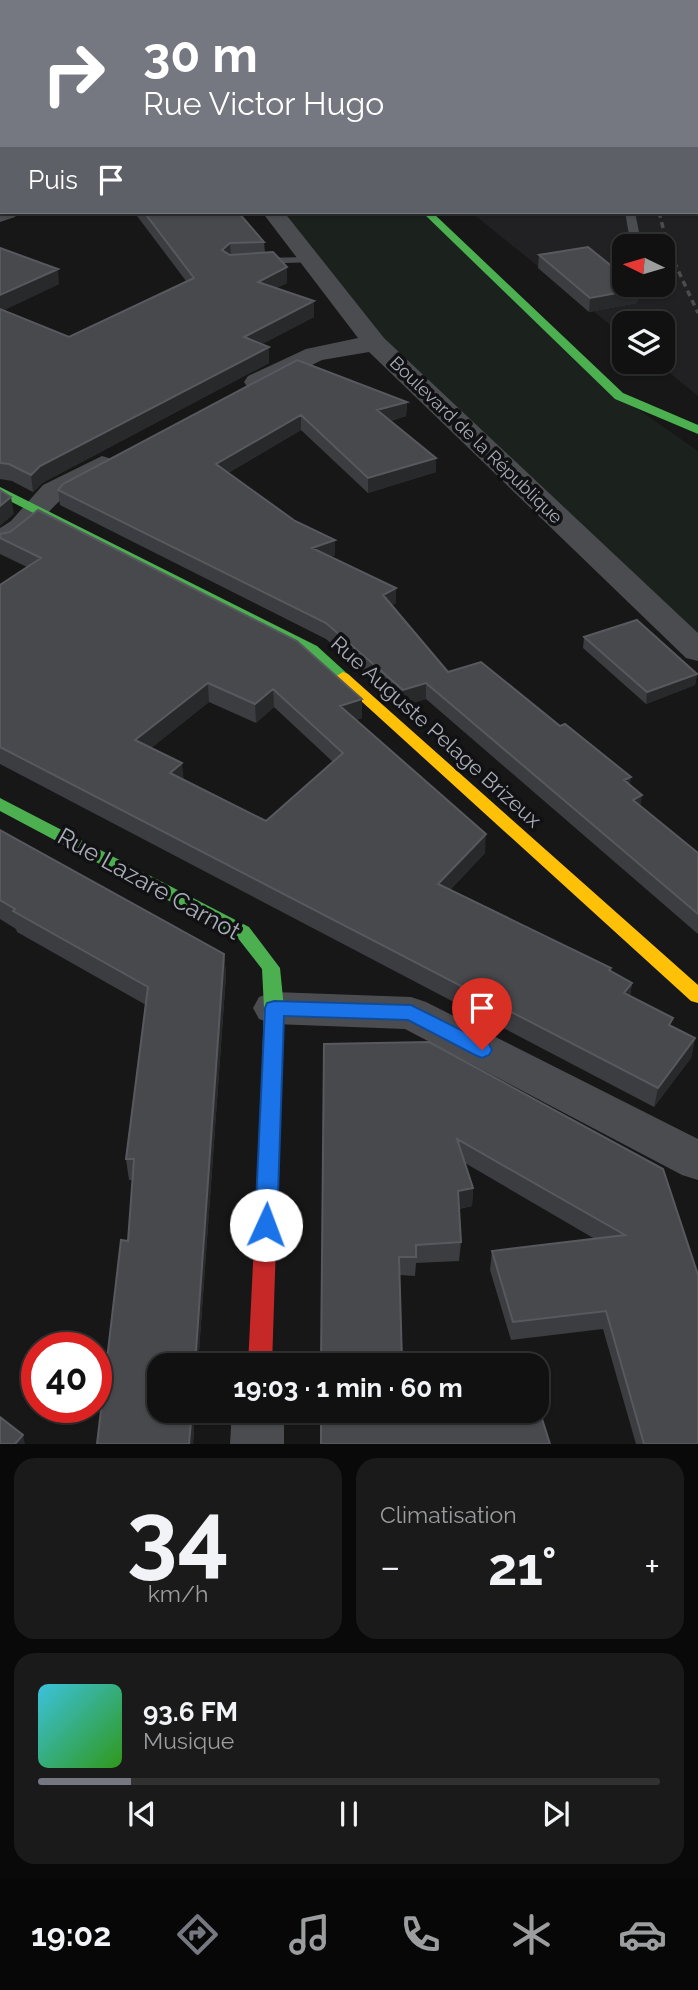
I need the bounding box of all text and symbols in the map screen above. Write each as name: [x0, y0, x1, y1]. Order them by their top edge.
text: 30 m: [143, 26, 258, 83]
icon: right: [28, 28, 119, 119]
text: Rue Victor Hugo: [143, 85, 384, 122]
icon: arrive: [92, 161, 130, 199]
text: Puis: [28, 165, 78, 195]
north arrow: [612, 234, 676, 298]
map controls: [612, 234, 675, 374]
button: layers: [612, 311, 675, 374]
street label: Boulevard de la République: [386, 352, 567, 528]
street label: Rue Auguste Pelage Brizeux: [326, 631, 547, 833]
street label: Rue Lazare Carnot: [53, 821, 246, 946]
pin: [452, 978, 512, 1050]
icon: arrive: [463, 989, 501, 1027]
position arrow: [229, 1188, 303, 1262]
speed limit sign: 40: [21, 1332, 112, 1423]
text: 19:03 · 1 min · 60 m: [233, 1373, 463, 1403]
text: 34: [127, 1481, 229, 1588]
text: Climatisation: [380, 1501, 517, 1528]
text: 21°: [488, 1536, 557, 1597]
text: −: [380, 1544, 400, 1589]
text: +: [644, 1544, 660, 1589]
text: km/h: [148, 1580, 208, 1607]
text: 93.6 FM: [143, 1697, 238, 1727]
text: Musique: [143, 1727, 234, 1754]
icon: previous: [123, 1795, 161, 1833]
icon: pause: [330, 1795, 368, 1833]
icon: next: [537, 1795, 575, 1833]
icon: directions: [173, 1910, 222, 1959]
icon: music: [285, 1910, 334, 1959]
icon: phone: [396, 1910, 445, 1959]
icon: climate: [507, 1910, 556, 1959]
icon: car: [618, 1910, 667, 1959]
text: 19:02: [31, 1916, 111, 1953]

